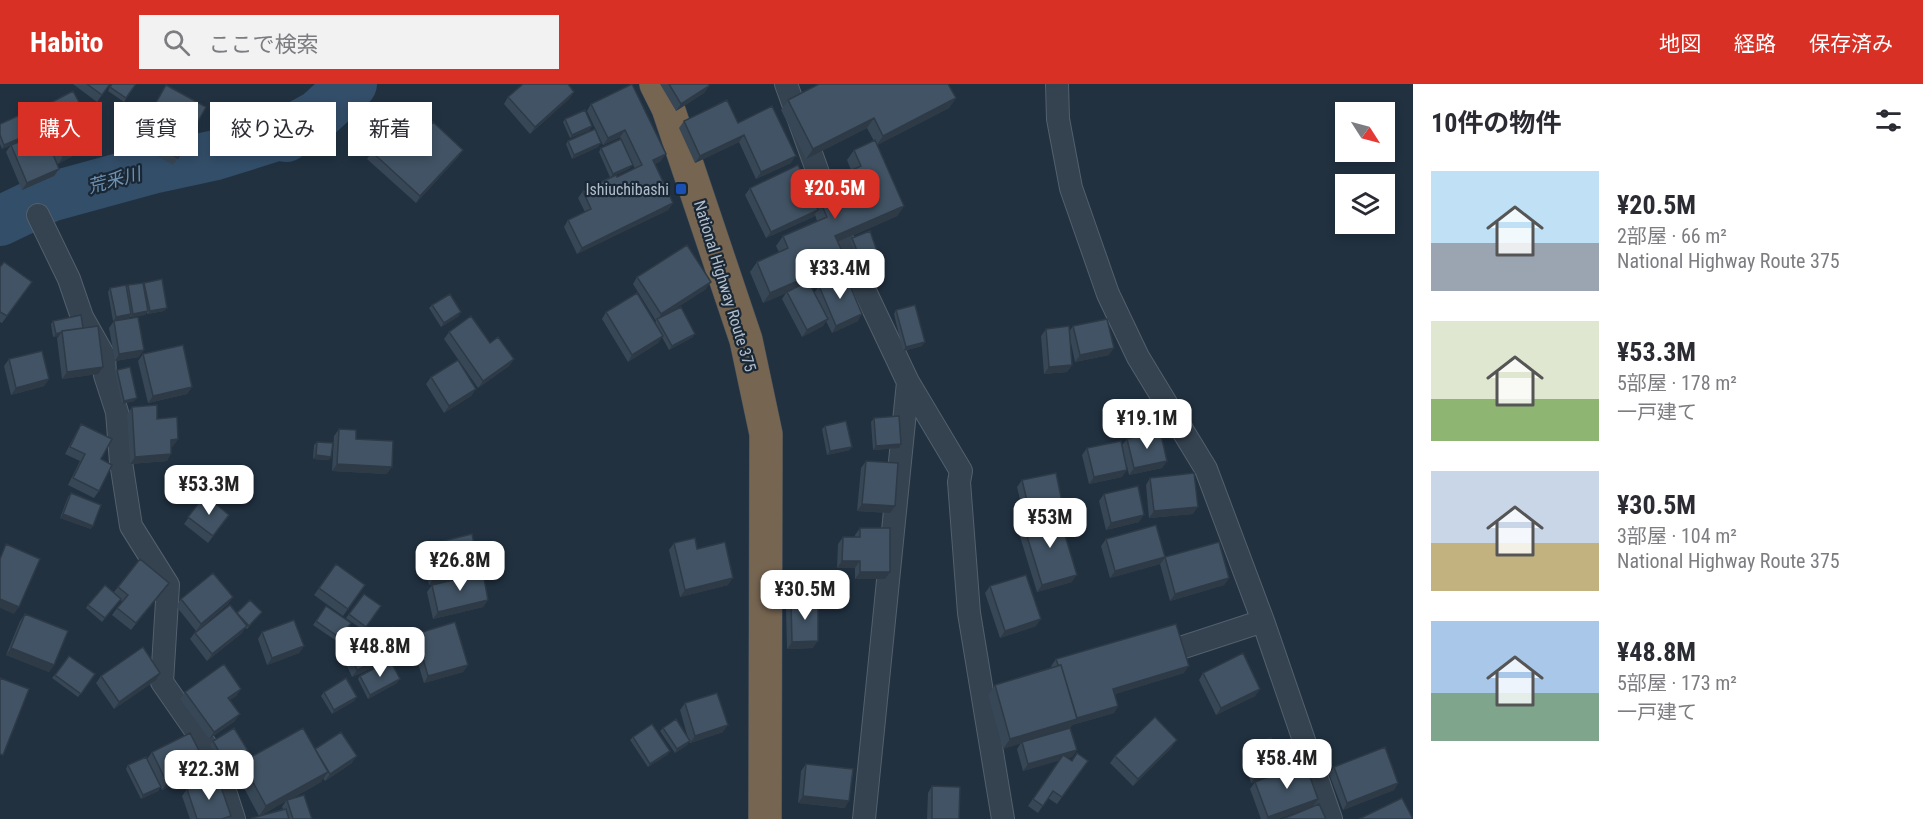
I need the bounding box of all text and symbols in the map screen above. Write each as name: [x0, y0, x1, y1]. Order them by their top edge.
search box: [139, 15, 559, 69]
text: Habito: [30, 26, 103, 59]
icon: search: [160, 26, 193, 59]
text: ここで検索: [208, 32, 318, 57]
text: 地図: [1659, 32, 1701, 56]
text: 経路: [1734, 32, 1776, 56]
text: 保存済み: [1809, 32, 1893, 56]
chip: 購入: [18, 102, 102, 156]
chip: 賃貸: [114, 102, 198, 156]
chip: 絞り込み: [210, 102, 336, 156]
chip: 新着: [348, 102, 432, 156]
north arrow: [1335, 102, 1395, 162]
map controls: [1335, 102, 1395, 234]
icon: filters: [1872, 104, 1905, 137]
text: 10件の物件: [1431, 108, 1561, 138]
water label: 荒釆川: [85, 162, 145, 197]
pin: ¥20.5M: [786, 169, 884, 220]
button: layers: [1335, 174, 1395, 234]
text: ¥20.5M: [805, 176, 865, 200]
place label: Ishiuchibashi: [586, 180, 669, 199]
marker: Ishiuchibashi: [674, 182, 688, 196]
text: ¥20.5M: [1617, 190, 1696, 220]
icon: home: [1479, 195, 1551, 267]
street label: National Highway Route 375: [690, 198, 760, 374]
text: 2部屋 · 66 m²: [1617, 224, 1727, 248]
pin: ¥33.4M: [791, 249, 889, 300]
text: National Highway Route 375: [1617, 249, 1840, 273]
text: ¥33.4M: [810, 256, 870, 280]
text: ¥53.3M: [1617, 337, 1696, 367]
icon: home: [1479, 345, 1551, 417]
text: 5部屋 · 178 m²: [1617, 371, 1737, 395]
pin: ¥19.1M: [1098, 399, 1196, 450]
text: 一戸建て: [1617, 400, 1697, 424]
text: ¥19.1M: [1117, 406, 1177, 430]
pin: ¥53.3M: [160, 465, 258, 516]
text: ¥53.3M: [179, 472, 239, 496]
text: ¥30.5M: [1617, 490, 1696, 520]
icon: home: [1479, 495, 1551, 567]
pin: ¥53M: [1014, 498, 1086, 549]
text: ¥53M: [1028, 505, 1072, 529]
text: 3部屋 · 104 m²: [1617, 524, 1737, 548]
pin: ¥26.8M: [411, 541, 509, 592]
text: ¥26.8M: [430, 548, 490, 572]
text: National Highway Route 375: [1617, 549, 1840, 573]
pin: ¥30.5M: [756, 570, 854, 621]
text: ¥30.5M: [775, 577, 835, 601]
pin: ¥48.8M: [331, 627, 429, 678]
text: ¥48.8M: [350, 634, 410, 658]
text: ¥48.8M: [1617, 637, 1696, 667]
icon: home: [1479, 645, 1551, 717]
text: 5部屋 · 173 m²: [1617, 671, 1737, 695]
text: 一戸建て: [1617, 700, 1697, 724]
pin: ¥58.4M: [1238, 739, 1336, 790]
text: ¥58.4M: [1257, 746, 1317, 770]
pin: ¥22.3M: [160, 750, 258, 801]
text: ¥22.3M: [179, 757, 239, 781]

